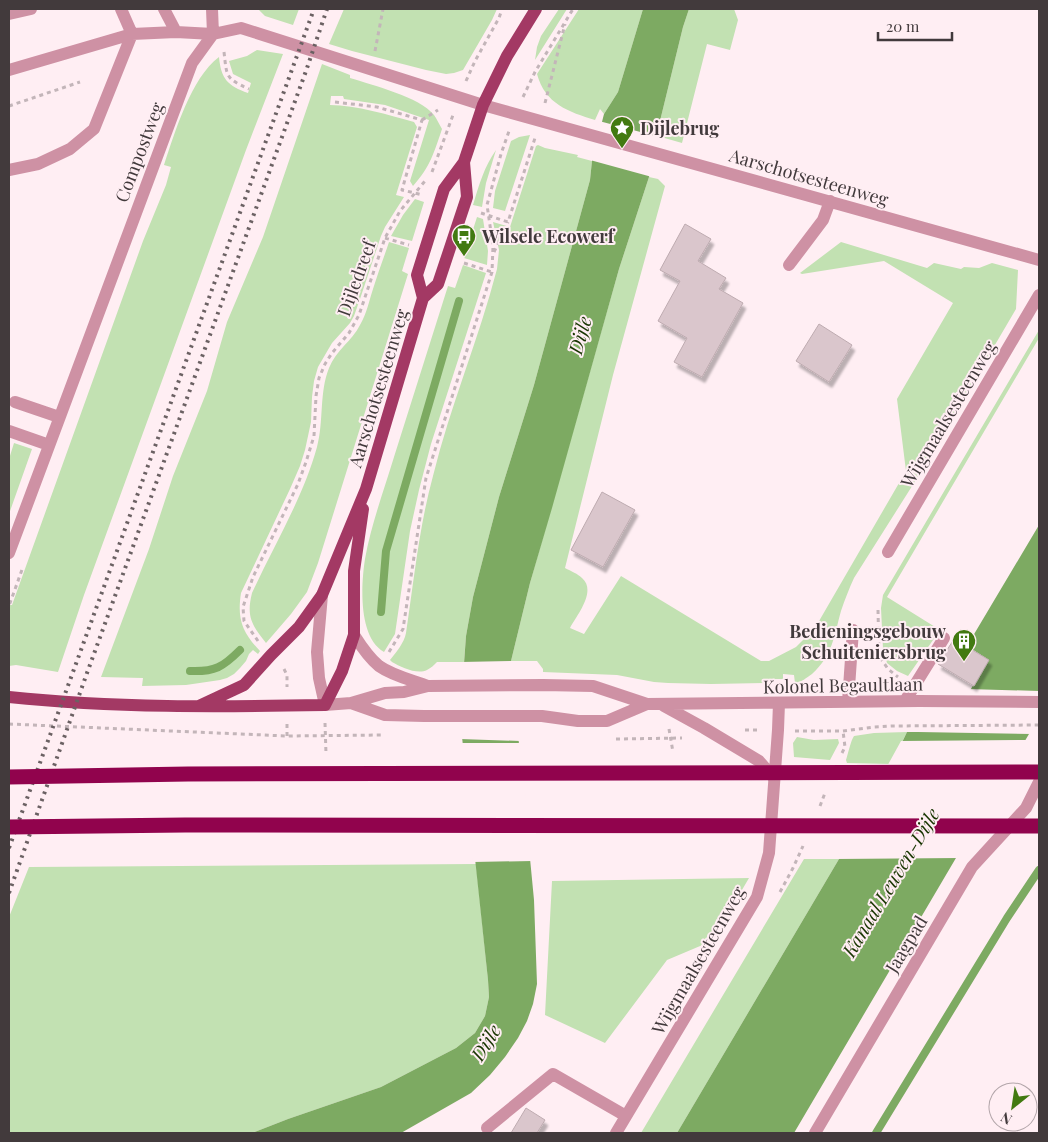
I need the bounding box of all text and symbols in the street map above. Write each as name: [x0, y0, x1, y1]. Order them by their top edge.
scale bar: [878, 10, 952, 42]
text: 20 m: [886, 16, 920, 36]
street label: Compostweg: [109, 98, 169, 205]
place icon: Dijlebrug: [609, 115, 635, 149]
place label: Dijlebrug: [640, 116, 719, 140]
street label: Aarschotsesteenweg: [726, 143, 892, 211]
bus stop icon: Wilsele Ecowerf: [451, 223, 477, 257]
place label: Wilsele Ecowerf: [481, 224, 616, 248]
street label: Dijledreef: [331, 235, 382, 319]
street label: Aarschotsesteenweg: [342, 305, 414, 471]
water label: Dijle: [561, 313, 597, 358]
street label: Wijgmaalsesteenweg: [894, 336, 1002, 493]
place label: Bedieningsgebouw Schuiteniersbrug: [789, 619, 947, 664]
building icon: Bedieningsgebouw Schuiteniersbrug: [951, 628, 977, 662]
street label: Kolonel Begaultlaan: [763, 672, 924, 698]
water label: Kanaal Leuven-Dijle: [835, 803, 945, 962]
street label: Wijgmaalsesteenweg: [645, 881, 750, 1039]
street label: Jaagpad: [879, 910, 933, 978]
water label: Dijle: [463, 1019, 506, 1066]
north arrow: [988, 1082, 1038, 1132]
text: N: [997, 1108, 1015, 1129]

